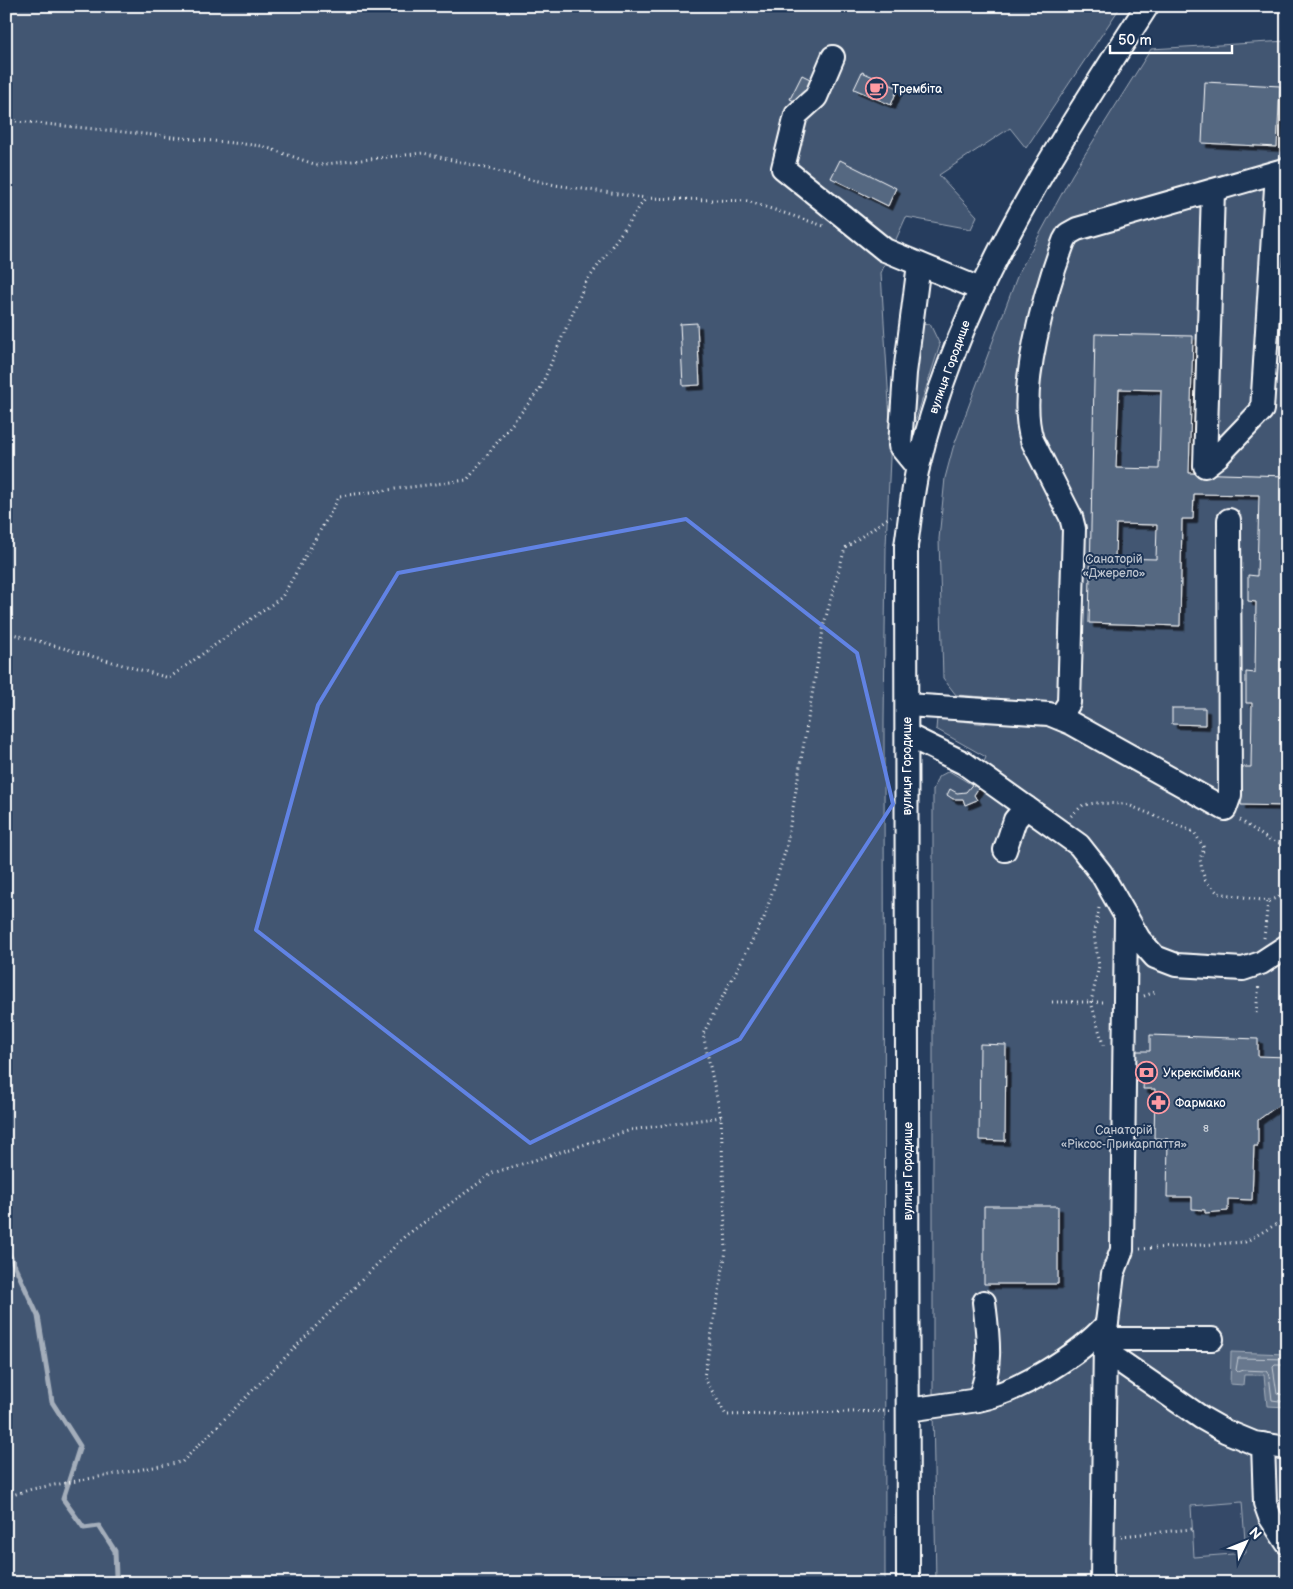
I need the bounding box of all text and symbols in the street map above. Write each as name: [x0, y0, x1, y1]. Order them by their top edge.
scale bar: [1110, 22, 1233, 54]
text: 50 m: [1118, 31, 1152, 50]
cafe icon: Трембіта: [864, 77, 888, 101]
place label: Трембіта: [892, 82, 942, 97]
street label: вулиця Городище: [926, 318, 974, 416]
park label: Санаторій «Джерело»: [1082, 552, 1146, 581]
street label: вулиця Городище: [900, 716, 915, 815]
bank icon: Укрексімбанк: [1135, 1061, 1159, 1085]
place label: Укрексімбанк: [1163, 1066, 1241, 1081]
pharmacy icon: Фармако: [1147, 1091, 1171, 1115]
place label: Фармако: [1175, 1096, 1226, 1111]
street label: вулиця Городище: [901, 1121, 916, 1220]
park label: Санаторій «Ріксос-Прикарпаття»: [1061, 1123, 1188, 1152]
house number: 8: [1203, 1123, 1209, 1135]
north arrow: [1220, 1516, 1270, 1566]
text: N: [1245, 1524, 1265, 1543]

